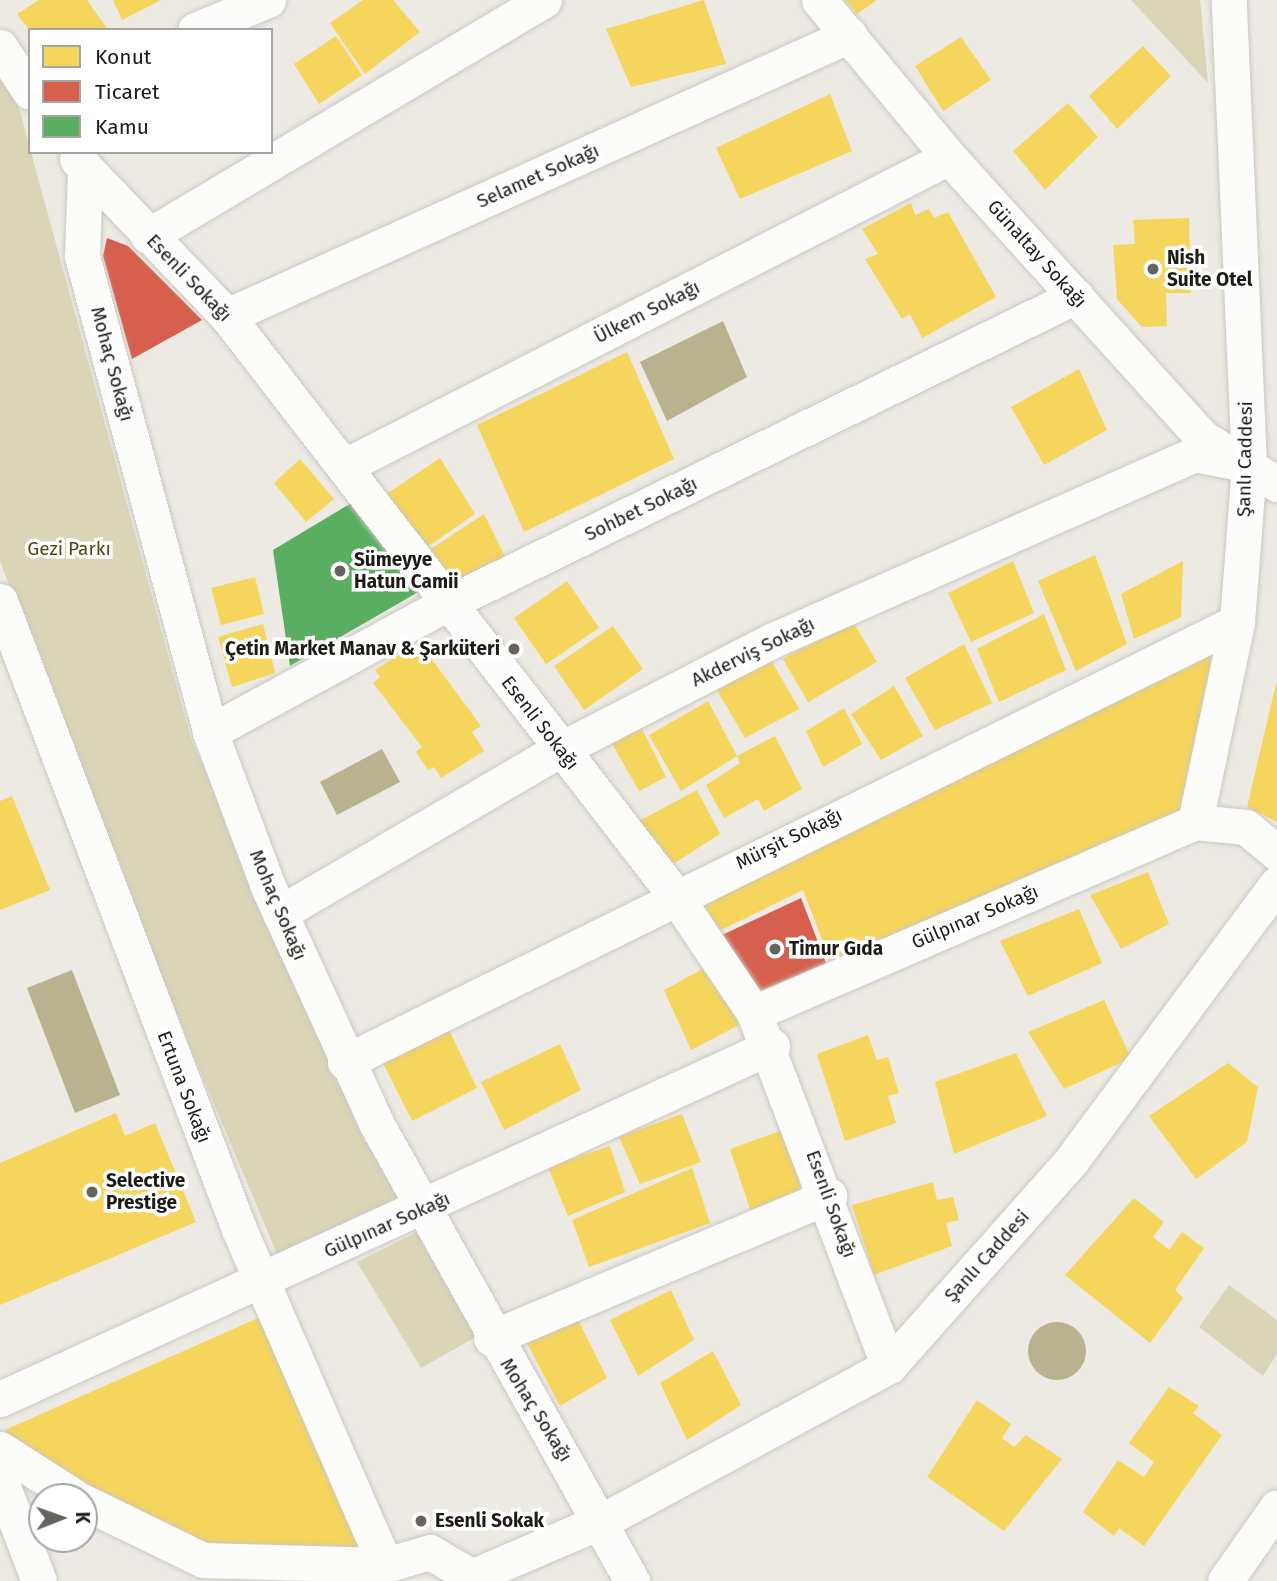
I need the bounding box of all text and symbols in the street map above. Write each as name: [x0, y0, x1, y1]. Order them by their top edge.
legend: [28, 28, 273, 154]
text: Konut: [95, 44, 151, 70]
text: Ticaret: [95, 79, 160, 105]
text: Kamu: [95, 114, 149, 140]
street label: Selamet Sokağı: [473, 139, 603, 213]
street label: Günaltay Sokağı: [983, 195, 1091, 313]
street label: Esenli Sokağı: [142, 230, 236, 326]
place label: Nish Suite Otel: [1167, 247, 1252, 291]
marker: Nish Suite Otel: [1145, 261, 1161, 277]
street label: Ülkem Sokağı: [590, 276, 704, 348]
street label: Mohaç Sokağı: [86, 304, 138, 424]
street label: Şanlı Caddesi: [1233, 401, 1257, 517]
street label: Sohbet Sokağı: [581, 472, 701, 546]
park label: Gezi Parkı: [27, 538, 111, 560]
place label: Sümeyye Hatun Camii: [354, 549, 459, 593]
marker: Sümeyye Hatun Camii: [332, 563, 348, 579]
street label: Akderviş Sokağı: [688, 612, 818, 692]
place label: Çetin Market Manav & Şarküteri: [225, 638, 500, 660]
marker: Çetin Market Manav & Şarküteri: [506, 641, 522, 657]
street label: Esenli Sokağı: [496, 672, 584, 774]
street label: Mürşit Sokağı: [732, 803, 846, 875]
street label: Mohaç Sokağı: [245, 846, 311, 964]
street label: Gülpınar Sokağı: [908, 880, 1042, 954]
place label: Timur Gıda: [789, 938, 883, 960]
marker: Timur Gıda: [767, 941, 783, 957]
street label: Ertuna Sokağı: [152, 1028, 216, 1146]
street label: Esenli Sokağı: [801, 1147, 861, 1261]
place label: Selective Prestige: [106, 1170, 185, 1214]
marker: Selective Prestige: [84, 1184, 100, 1200]
street label: Gülpınar Sokağı: [321, 1187, 453, 1263]
street label: Şanlı Caddesi: [940, 1205, 1034, 1307]
street label: Mohaç Sokağı: [495, 1354, 577, 1466]
north arrow: [28, 1483, 98, 1553]
place label: Esenli Sokak: [435, 1510, 544, 1532]
text: K: [71, 1511, 94, 1524]
marker: Esenli Sokak: [413, 1513, 429, 1529]

